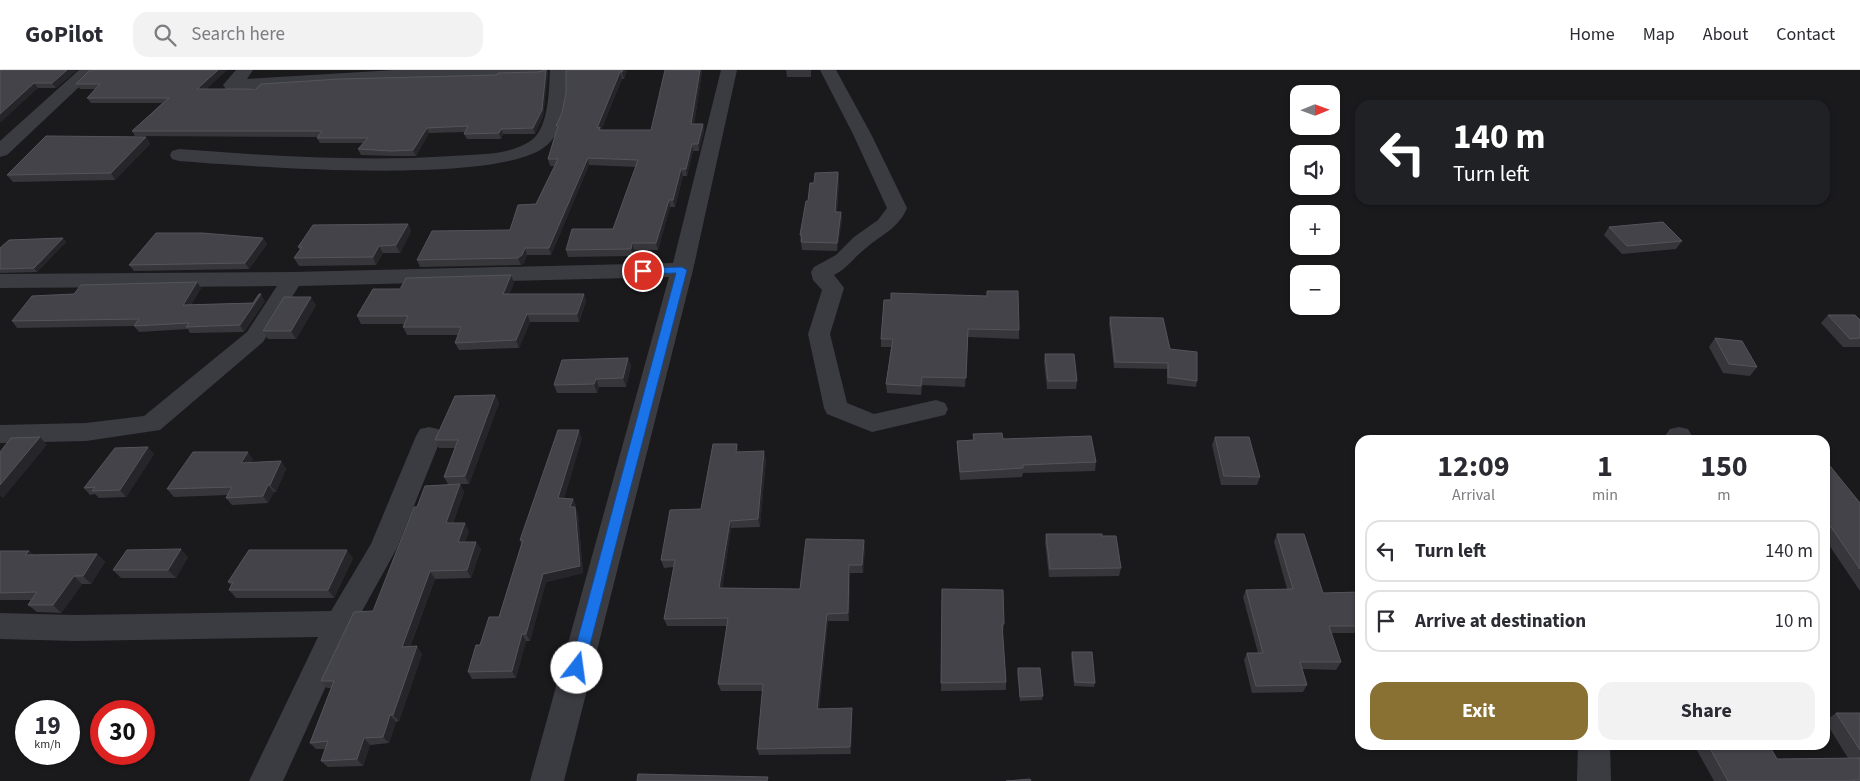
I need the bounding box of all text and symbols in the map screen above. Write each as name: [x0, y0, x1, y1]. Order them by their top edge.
search box: [133, 12, 483, 57]
text: GoPilot: [25, 17, 103, 52]
icon: search: [151, 21, 179, 49]
text: Search here: [191, 21, 285, 48]
text: Home: [1569, 22, 1615, 47]
text: Map: [1643, 22, 1675, 47]
text: About: [1703, 22, 1748, 47]
text: Contact: [1776, 22, 1835, 47]
north arrow: [1290, 85, 1340, 135]
map controls: [1290, 85, 1340, 315]
text: 140 m: [1453, 112, 1545, 162]
icon: left: [1370, 120, 1435, 185]
button: sound: [1290, 145, 1340, 195]
text: Turn left: [1453, 158, 1529, 190]
button: +: [1290, 205, 1340, 255]
pin: [622, 250, 664, 292]
icon: arrive: [629, 257, 657, 285]
button: −: [1290, 265, 1340, 315]
text: 12:09: [1437, 445, 1510, 488]
text: 1: [1597, 445, 1613, 488]
text: 150: [1700, 445, 1748, 488]
text: Arrival: [1452, 484, 1495, 506]
text: min: [1592, 484, 1618, 506]
text: m: [1717, 484, 1731, 506]
icon: left: [1372, 537, 1400, 565]
text: Turn left: [1415, 538, 1486, 565]
text: 140 m: [1765, 538, 1813, 565]
icon: arrive: [1372, 607, 1400, 635]
text: Arrive at destination: [1415, 608, 1586, 635]
text: 10 m: [1775, 608, 1813, 635]
position arrow: [550, 641, 602, 693]
button: Exit: [1370, 682, 1588, 740]
button: Share: [1598, 682, 1815, 740]
speed limit sign: 30: [90, 700, 155, 765]
text: 19: [34, 708, 61, 744]
text: km/h: [34, 736, 61, 753]

